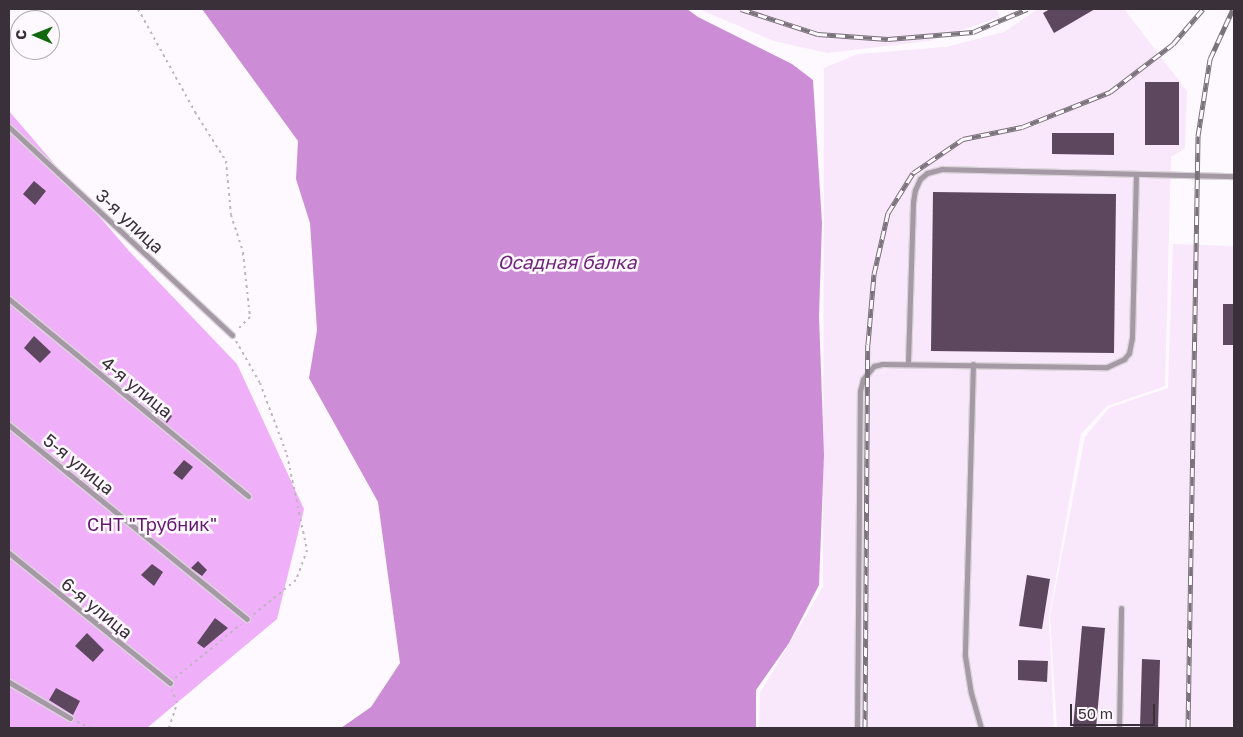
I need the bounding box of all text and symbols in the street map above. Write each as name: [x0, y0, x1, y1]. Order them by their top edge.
north arrow: [10, 10, 60, 60]
text: С: [12, 30, 29, 40]
street label: 3-я улица: [92, 184, 168, 258]
water label: Осадная балка: [497, 251, 637, 273]
street label: 4-я улица: [97, 352, 177, 422]
street label: 5-я улица: [39, 429, 119, 499]
park label: СНТ "Трубник": [87, 513, 217, 535]
street label: 6-я улица: [57, 573, 137, 643]
scale bar: [1073, 694, 1158, 726]
text: 50 m: [1078, 704, 1113, 722]

